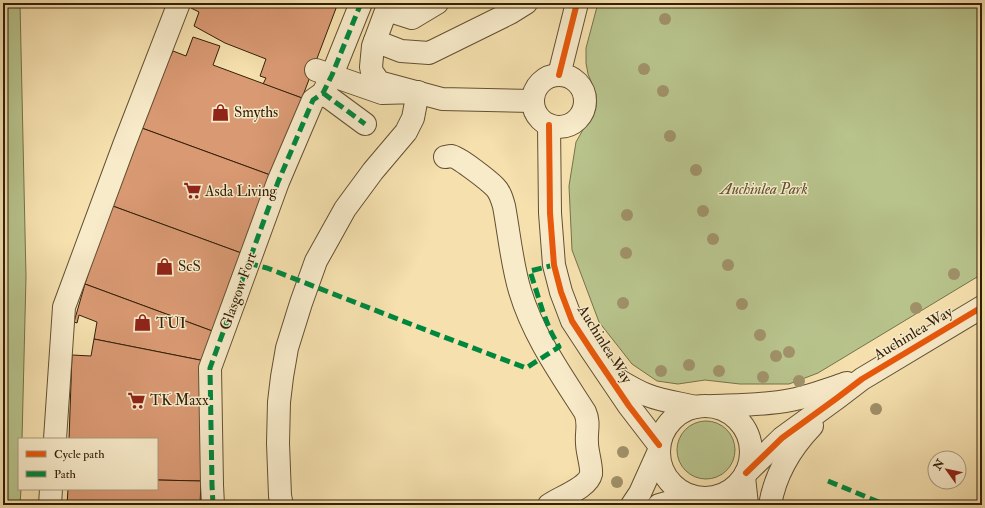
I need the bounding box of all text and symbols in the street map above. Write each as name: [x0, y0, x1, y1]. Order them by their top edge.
shop icon: Smyths: [211, 102, 231, 122]
place label: Smyths: [234, 103, 278, 122]
park label: Auchinlea Park: [718, 180, 808, 199]
supermarket icon: Asda Living: [182, 181, 202, 201]
place label: Asda Living: [204, 182, 277, 201]
street label: Glasgow Fort: [216, 250, 261, 333]
shop icon: ScS: [155, 256, 175, 276]
place label: ScS: [178, 257, 201, 276]
street label: Auchinlea Way: [572, 301, 636, 387]
street label: Auchinlea Way: [869, 302, 957, 365]
shop icon: TUI: [133, 313, 153, 333]
place label: TUI: [156, 314, 186, 333]
supermarket icon: TK Maxx: [127, 390, 147, 410]
place label: TK Maxx: [150, 391, 209, 410]
legend: [18, 438, 158, 490]
text: Cycle path: [54, 447, 105, 462]
north arrow: [927, 450, 967, 490]
text: N: [930, 456, 948, 473]
text: Path: [54, 467, 77, 482]

